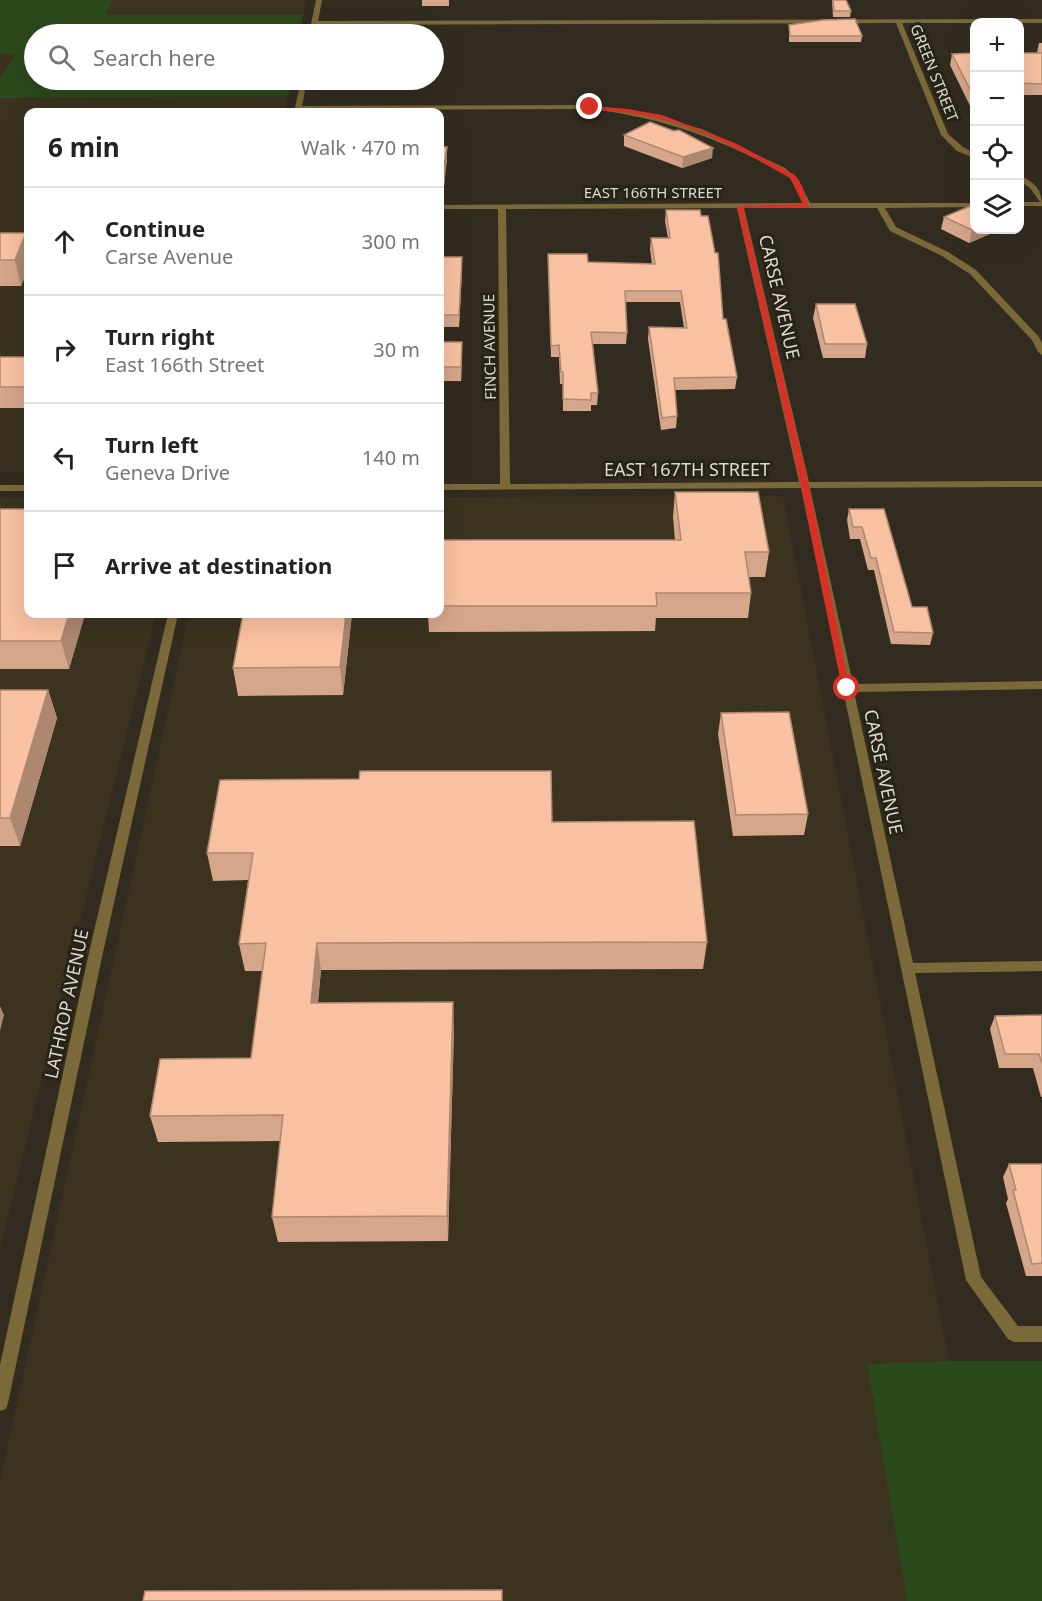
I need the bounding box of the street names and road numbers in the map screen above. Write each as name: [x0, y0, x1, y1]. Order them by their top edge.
street label: GREEN STREET: [906, 21, 964, 125]
street label: EAST 166TH STREET: [584, 182, 723, 202]
street label: CARSE AVENUE: [754, 232, 806, 361]
street label: FINCH AVENUE: [478, 294, 500, 400]
street label: EAST 167TH STREET: [604, 457, 770, 481]
street label: CARSE AVENUE: [859, 707, 909, 836]
street label: LATHROP AVENUE: [38, 927, 94, 1081]

